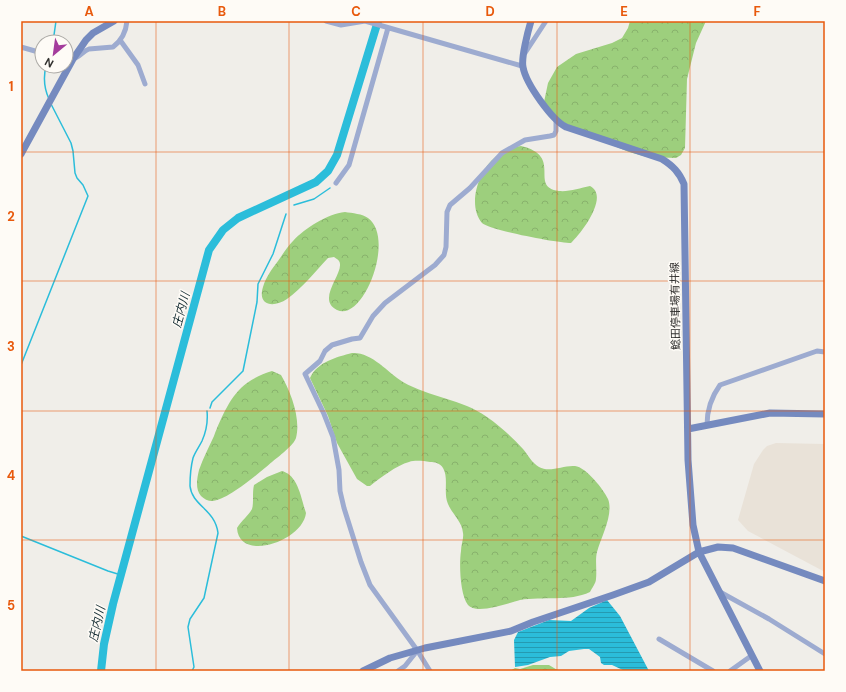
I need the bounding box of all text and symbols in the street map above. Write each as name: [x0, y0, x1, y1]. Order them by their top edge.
text: A: [84, 3, 94, 20]
text: B: [218, 3, 226, 20]
text: C: [351, 3, 361, 20]
text: D: [485, 3, 495, 20]
text: E: [620, 3, 628, 20]
text: F: [753, 3, 761, 20]
north arrow: [34, 34, 74, 74]
text: N: [42, 55, 56, 71]
text: 1: [9, 78, 13, 95]
text: 2: [7, 208, 15, 225]
street label: 鯰田停車場有井線: [667, 262, 683, 350]
water label: 庄内川: [169, 289, 194, 329]
text: 3: [7, 338, 15, 355]
text: 4: [7, 467, 15, 484]
text: 5: [7, 597, 15, 614]
water label: 庄内川: [85, 603, 109, 643]

